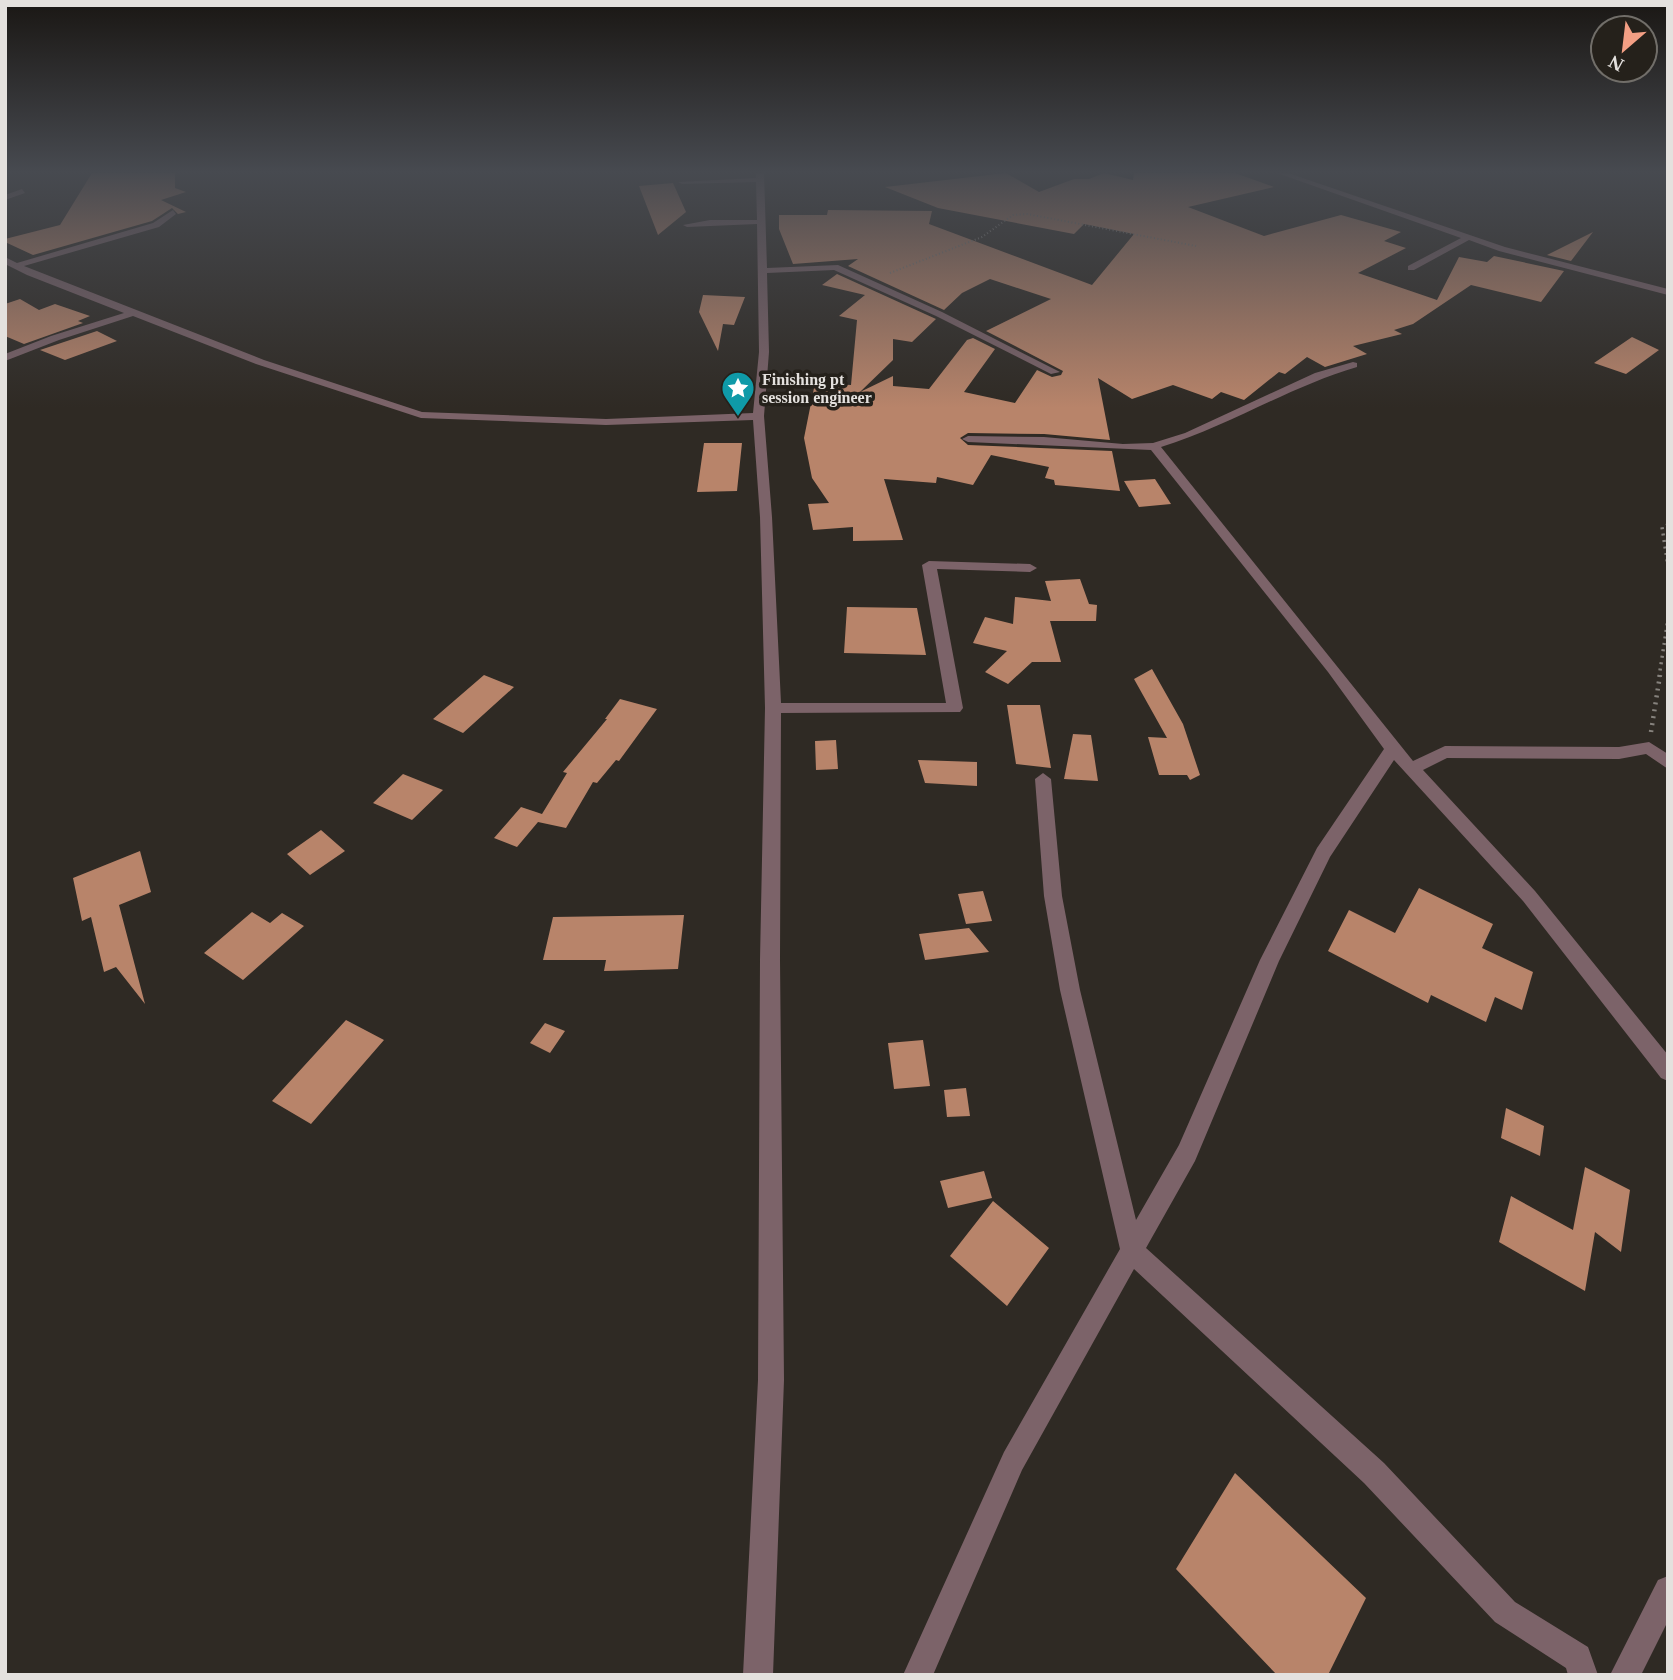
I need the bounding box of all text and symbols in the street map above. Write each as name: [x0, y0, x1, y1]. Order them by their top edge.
north arrow: [1589, 14, 1659, 84]
text: N: [1605, 51, 1627, 76]
place icon: Finishing pt session engineer: [719, 369, 757, 418]
place label: Finishing pt session engineer: [762, 371, 872, 407]

